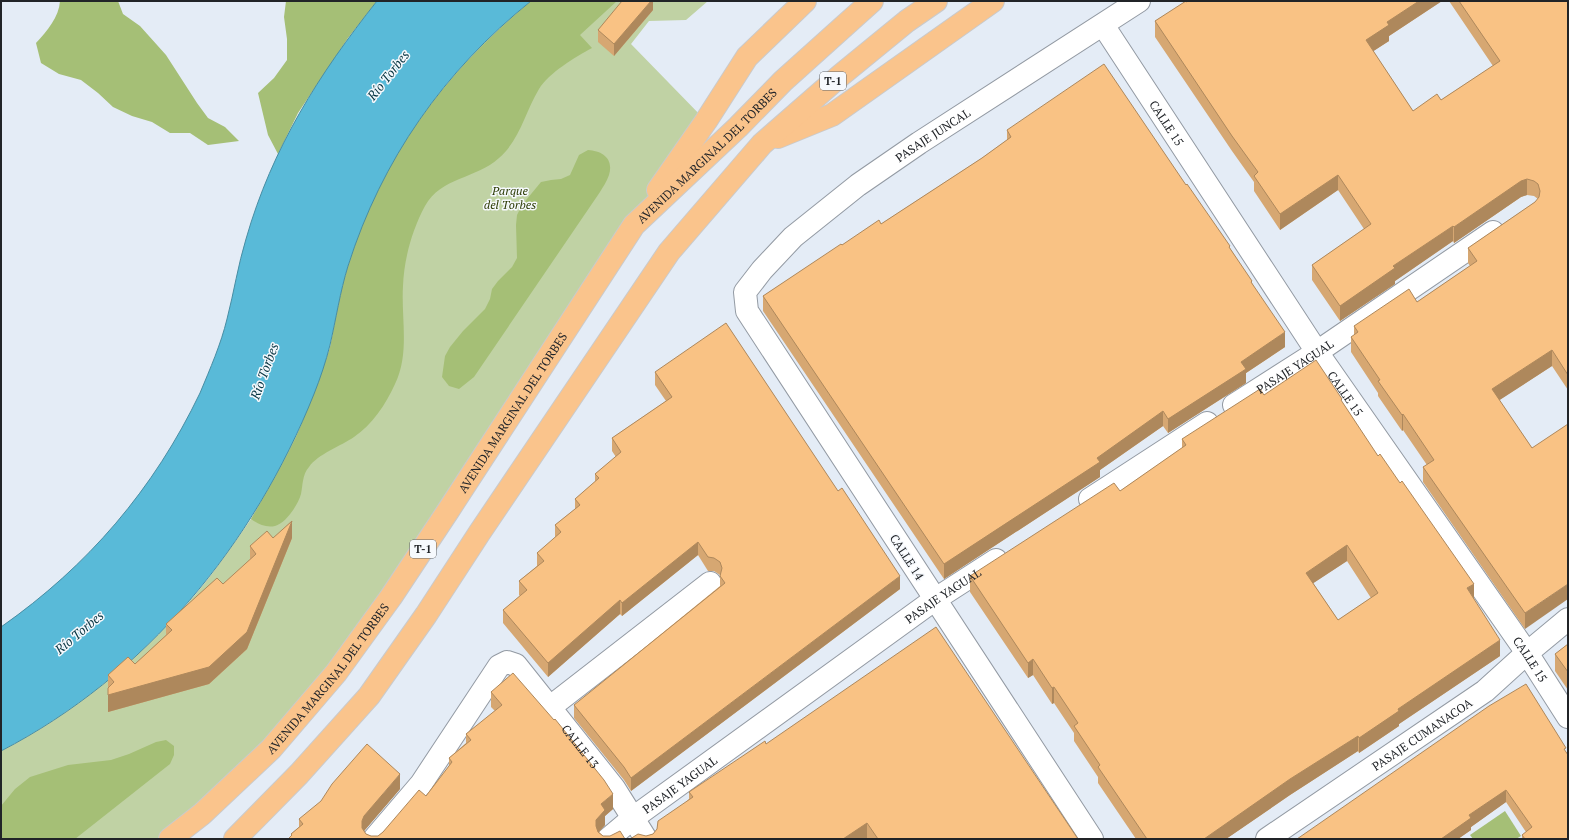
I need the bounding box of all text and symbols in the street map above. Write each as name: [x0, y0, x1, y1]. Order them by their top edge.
water label: Río Torbes: [362, 46, 414, 104]
road number: T-1: [820, 72, 846, 90]
street label: AVENIDA MARGINAL DEL TORBES: [633, 85, 780, 226]
street label: CALLE 15: [1147, 97, 1187, 149]
street label: PASAJE JUNCAL: [892, 105, 973, 165]
park label: Parque del Torbes: [484, 183, 536, 212]
street label: AVENIDA MARGINAL DEL TORBES: [454, 329, 570, 495]
street label: PASAJE YAGUAL: [1253, 336, 1336, 396]
water label: Río Torbes: [245, 340, 283, 403]
street label: CALLE 15: [1325, 368, 1367, 419]
street label: CALLE 14: [887, 531, 928, 583]
road number: T-1: [410, 540, 436, 558]
street label: PASAJE YAGUAL: [902, 564, 984, 626]
street label: AVENIDA MARGINAL DEL TORBES: [263, 600, 392, 757]
water label: Río Torbes: [50, 606, 108, 658]
street label: CALLE 15: [1510, 633, 1551, 685]
street label: PASAJE CUMANACOA: [1369, 694, 1475, 773]
street label: CALLE 13: [559, 721, 603, 771]
street label: PASAJE YAGUAL: [639, 752, 720, 816]

